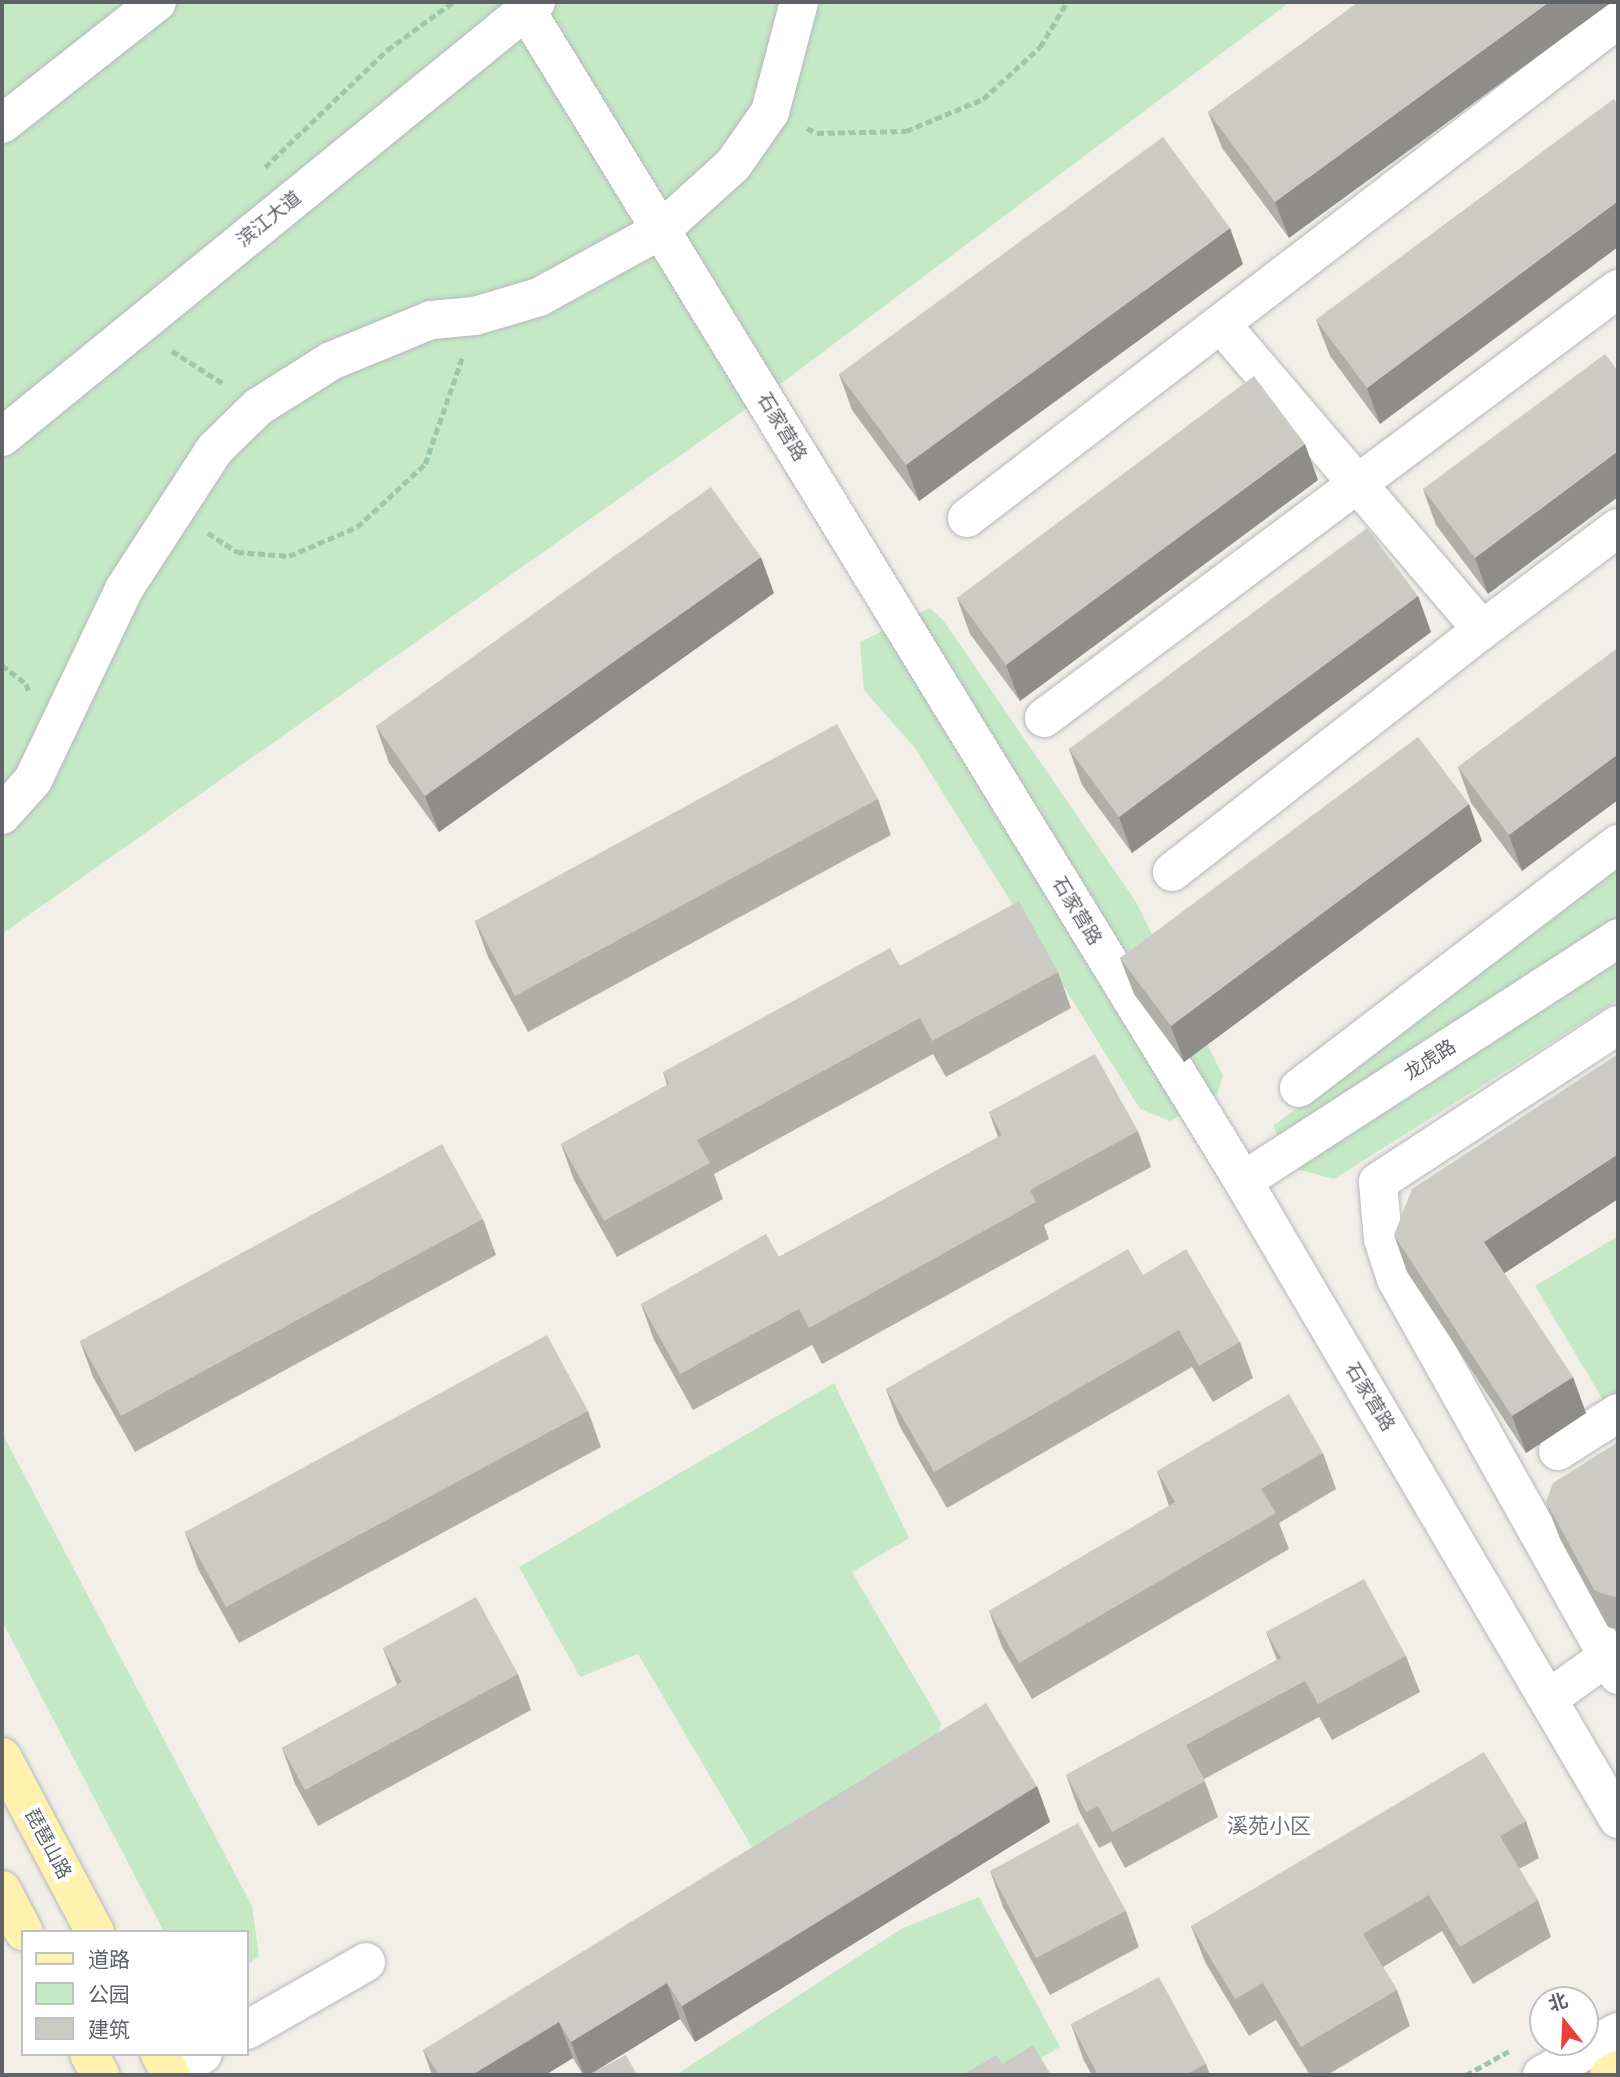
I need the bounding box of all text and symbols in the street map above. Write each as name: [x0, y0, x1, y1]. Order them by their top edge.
street label: 滨江大道: [232, 186, 306, 252]
street label: 石家营路: [753, 389, 811, 465]
street label: 石家营路: [1048, 873, 1106, 949]
street label: 龙虎路: [1400, 1035, 1460, 1085]
street label: 石家营路: [1341, 1359, 1399, 1435]
street label: 琵琶山路: [20, 1805, 76, 1883]
district label: 溪苑小区: [1227, 1813, 1311, 1839]
legend: [21, 1930, 248, 2056]
text: 道路: [88, 1945, 130, 1974]
text: 公园: [88, 1980, 130, 2009]
north arrow: [1529, 1986, 1599, 2056]
text: 北: [1545, 1987, 1571, 2018]
text: 建筑: [88, 2015, 130, 2044]

